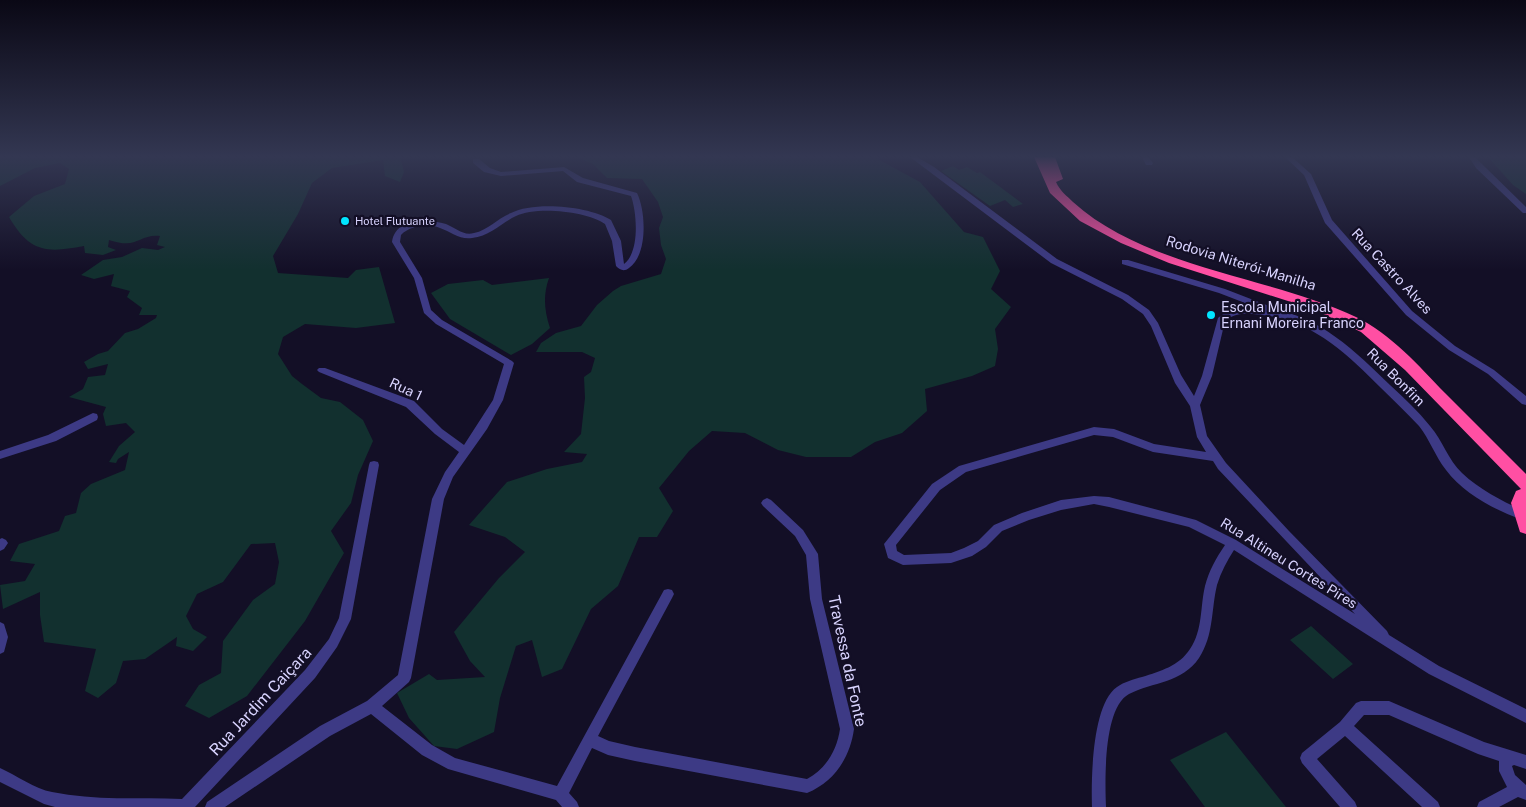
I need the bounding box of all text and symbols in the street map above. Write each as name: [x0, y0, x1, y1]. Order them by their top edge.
marker: Hotel Flutuante: [339, 215, 351, 227]
place label: Hotel Flutuante: [355, 215, 435, 227]
street label: Rua Castro Alves: [1348, 225, 1436, 317]
street label: Rodovia Niterói-Manilha: [1164, 233, 1318, 293]
place label: Escola Municipal Ernani Moreira Franco: [1221, 299, 1364, 331]
marker: Escola Municipal Ernani Moreira Franco: [1205, 309, 1217, 321]
street label: Rua Bonfim: [1364, 345, 1428, 409]
street label: Rua 1: [387, 374, 425, 404]
street label: Rua Altineu Cortes Pires: [1218, 514, 1360, 612]
street label: Travessa da Fonte: [824, 594, 871, 728]
street label: Rua Jardim Caiçara: [205, 643, 316, 760]

